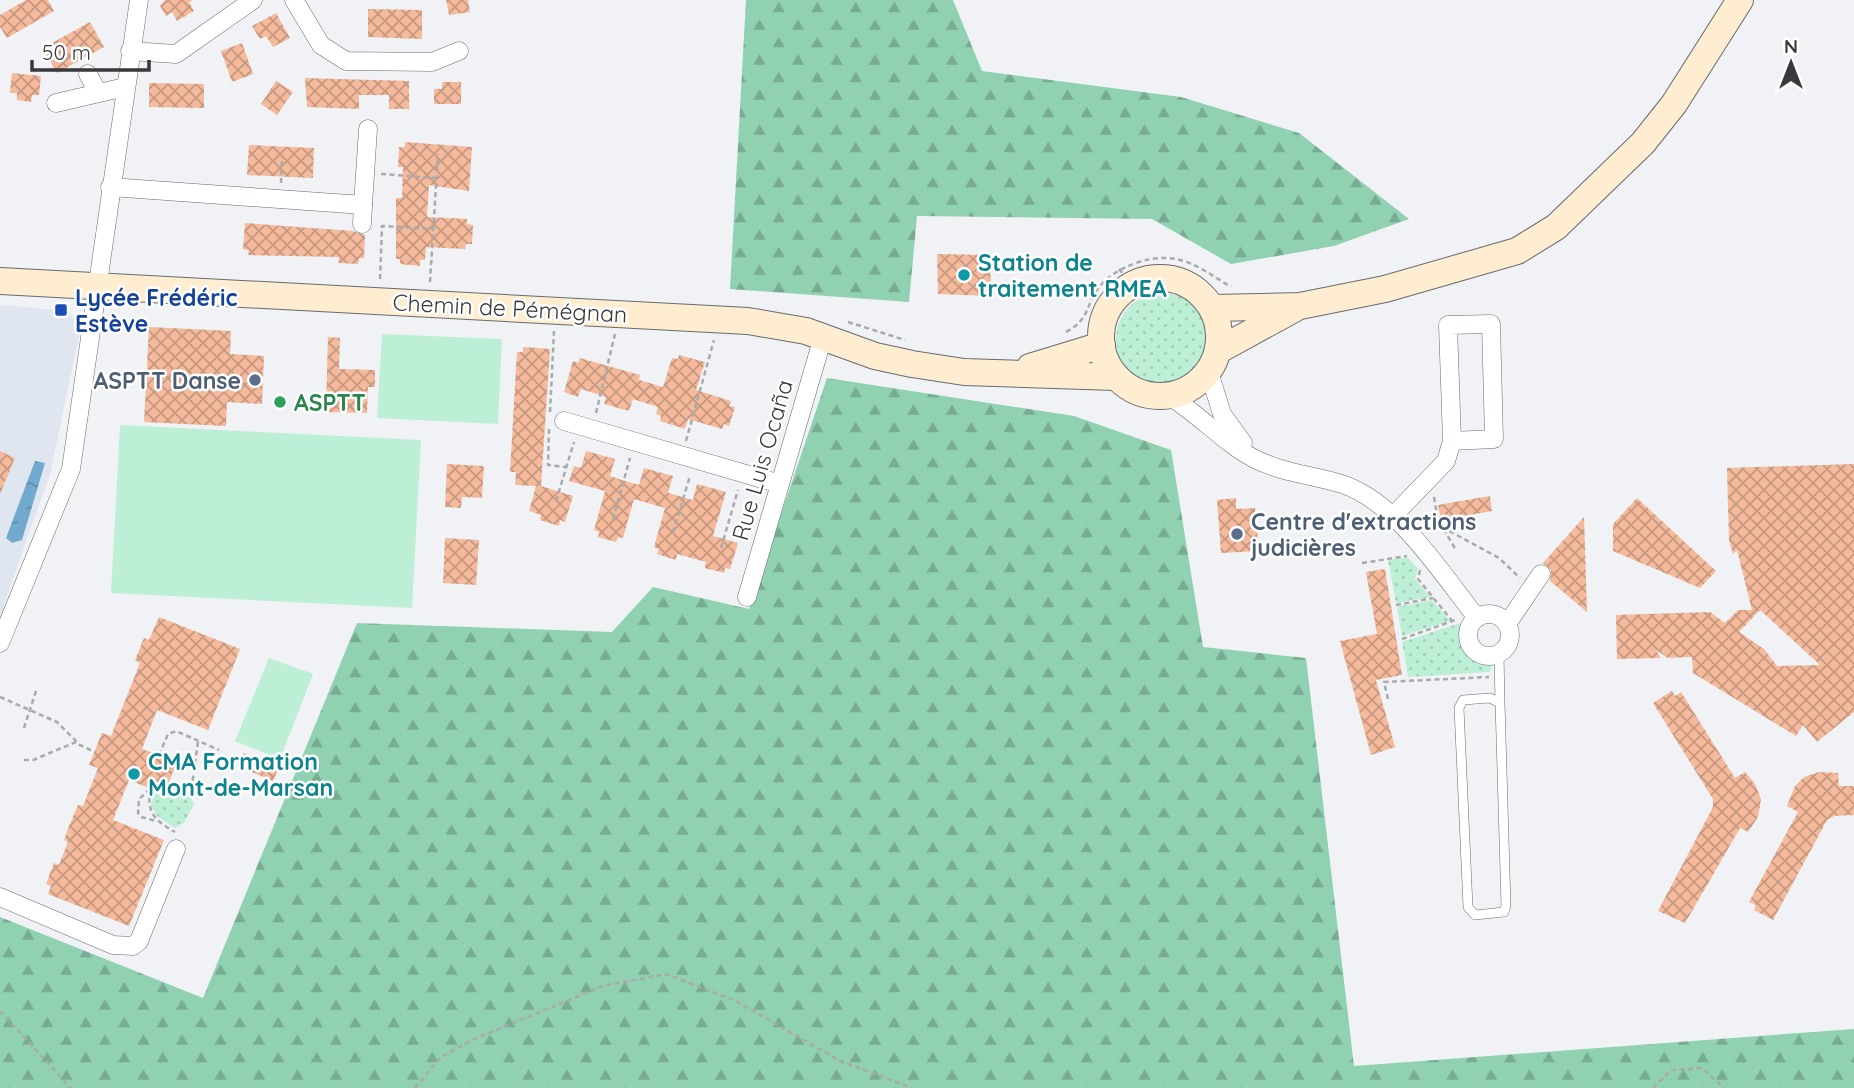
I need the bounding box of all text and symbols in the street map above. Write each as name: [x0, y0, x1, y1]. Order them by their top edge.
scale bar: [32, 28, 149, 72]
north arrow: [1756, 28, 1826, 98]
text: N: [1784, 34, 1798, 58]
text: 50 m: [42, 39, 91, 65]
place label: Station de traitement RMEA: [978, 248, 1167, 303]
marker: Station de traitement RMEA: [956, 267, 972, 283]
place label: Lycée Frédéric Estève: [75, 283, 238, 338]
street label: Chemin de Pémégnan: [392, 287, 628, 329]
marker: Lycée Frédéric Estève: [53, 302, 69, 318]
place label: ASPTT Danse: [94, 366, 241, 395]
marker: ASPTT Danse: [247, 372, 263, 388]
street label: Rue Luis Ocaña: [725, 376, 799, 544]
place label: ASPTT: [294, 388, 366, 417]
marker: ASPTT: [272, 394, 288, 410]
place label: Centre d'extractions judicières: [1250, 507, 1476, 562]
marker: Centre d'extractions judicières: [1229, 526, 1245, 542]
place label: CMA Formation Mont-de-Marsan: [148, 747, 333, 802]
marker: CMA Formation Mont-de-Marsan: [126, 766, 142, 782]

